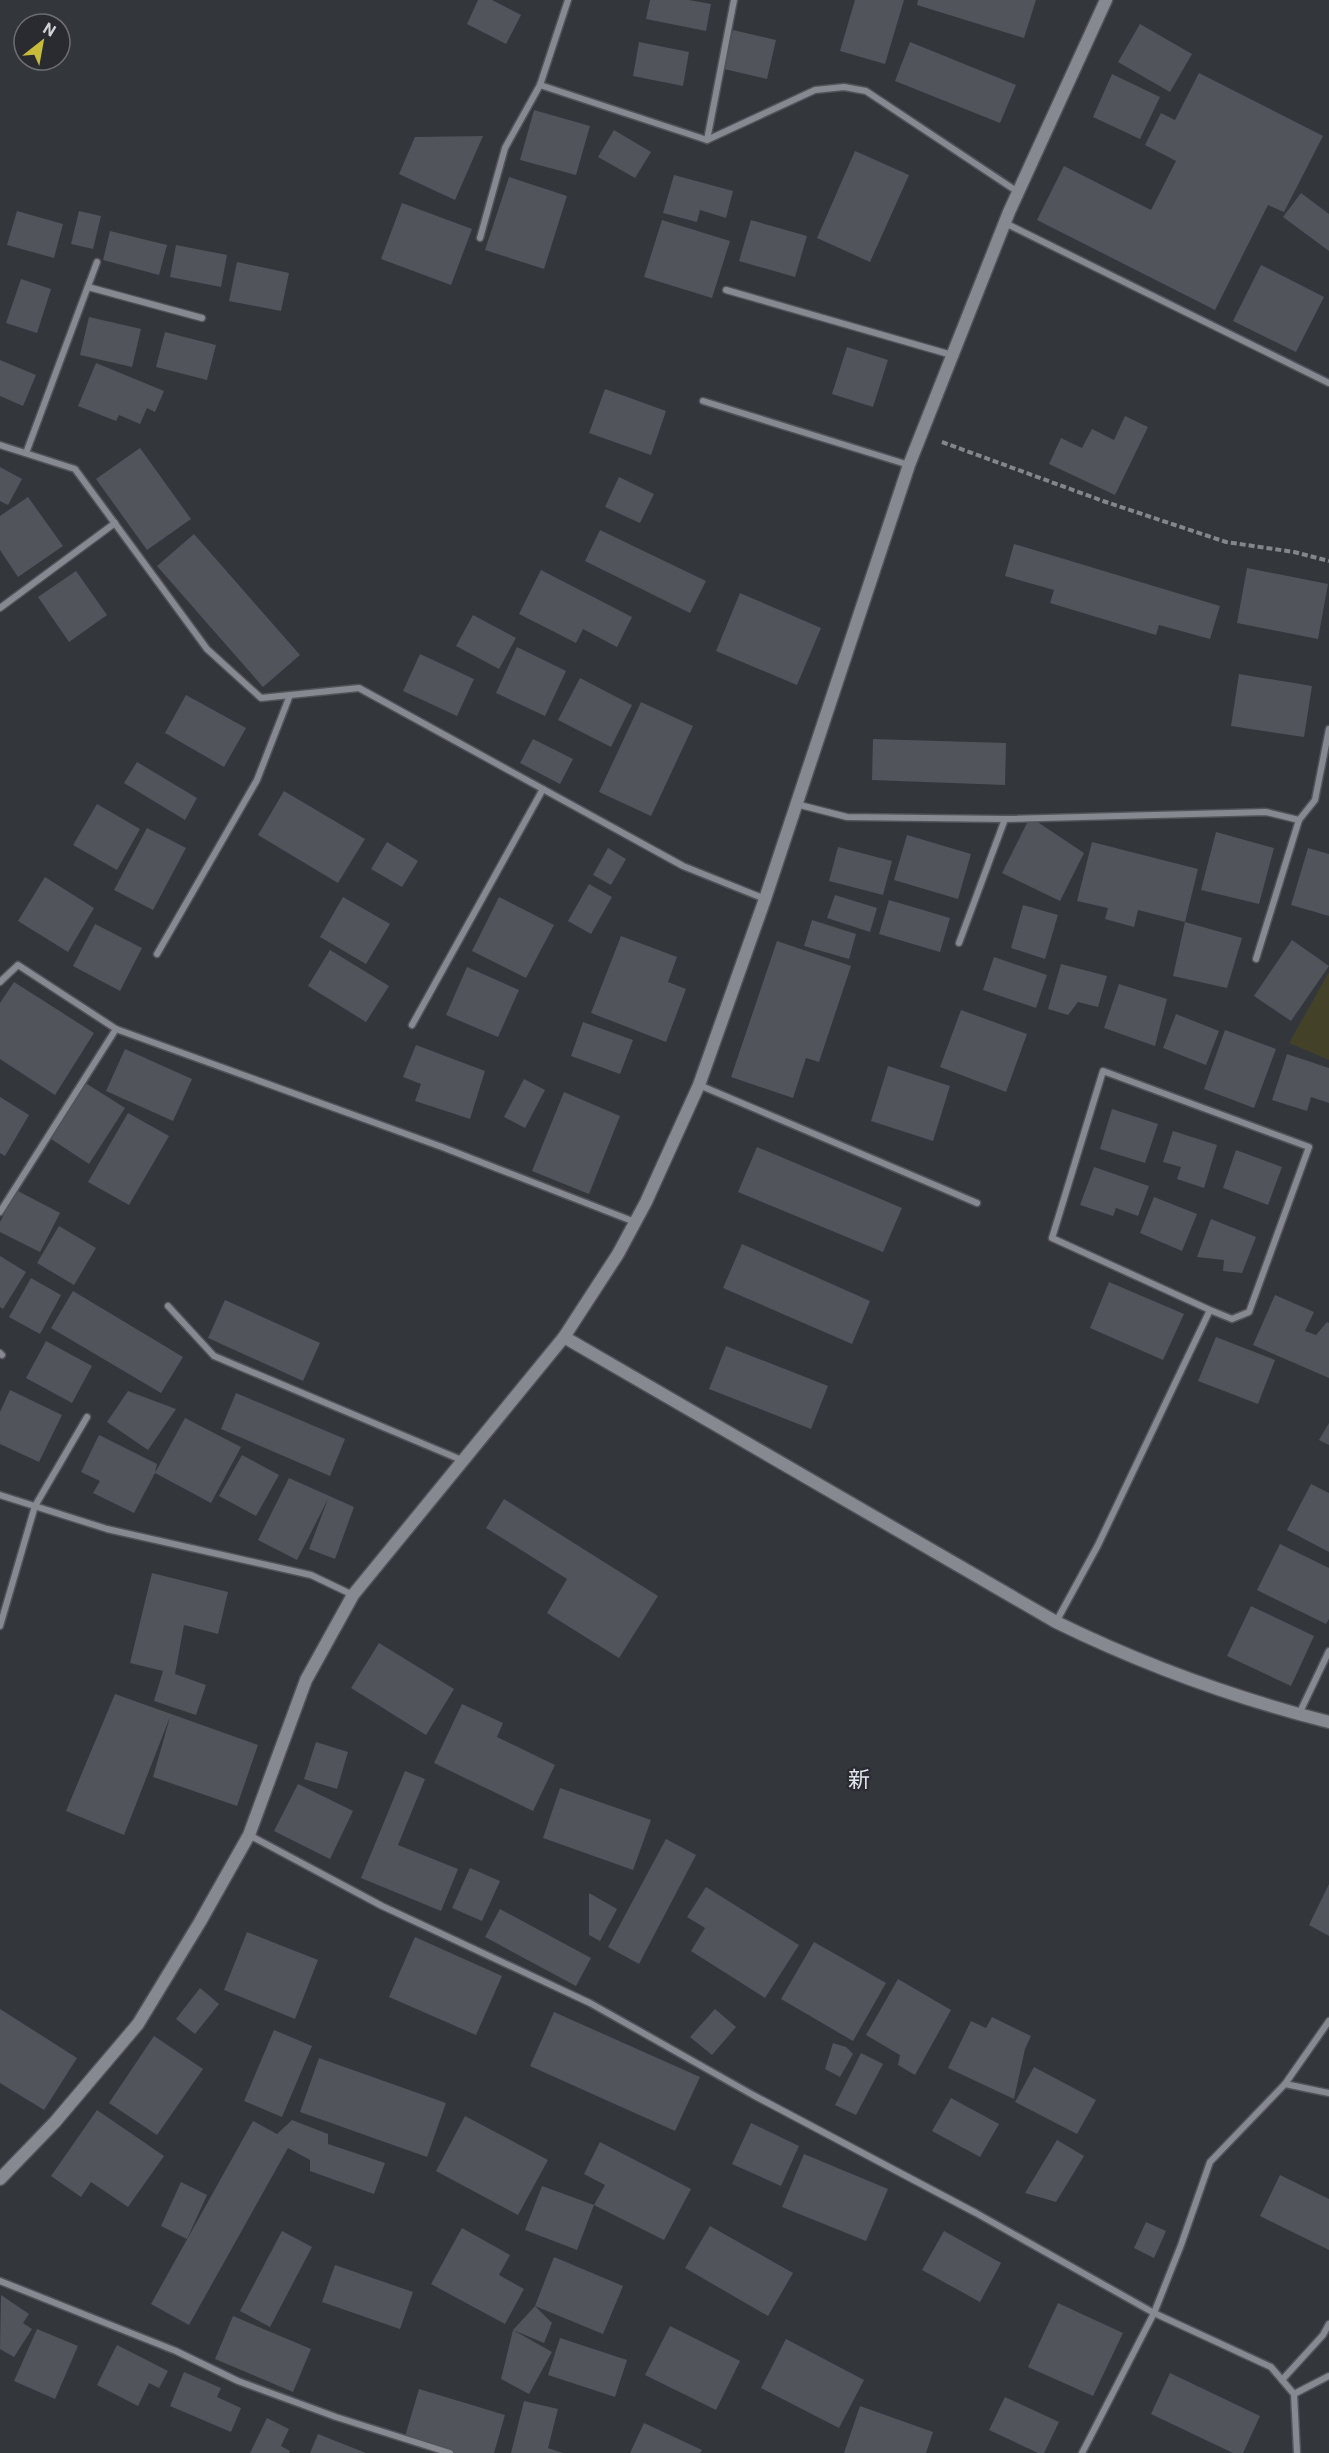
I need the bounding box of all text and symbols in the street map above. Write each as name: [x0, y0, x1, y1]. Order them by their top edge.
north arrow: [12, 12, 72, 72]
text: N: [40, 19, 59, 41]
district label: 新: [848, 1767, 870, 1792]

